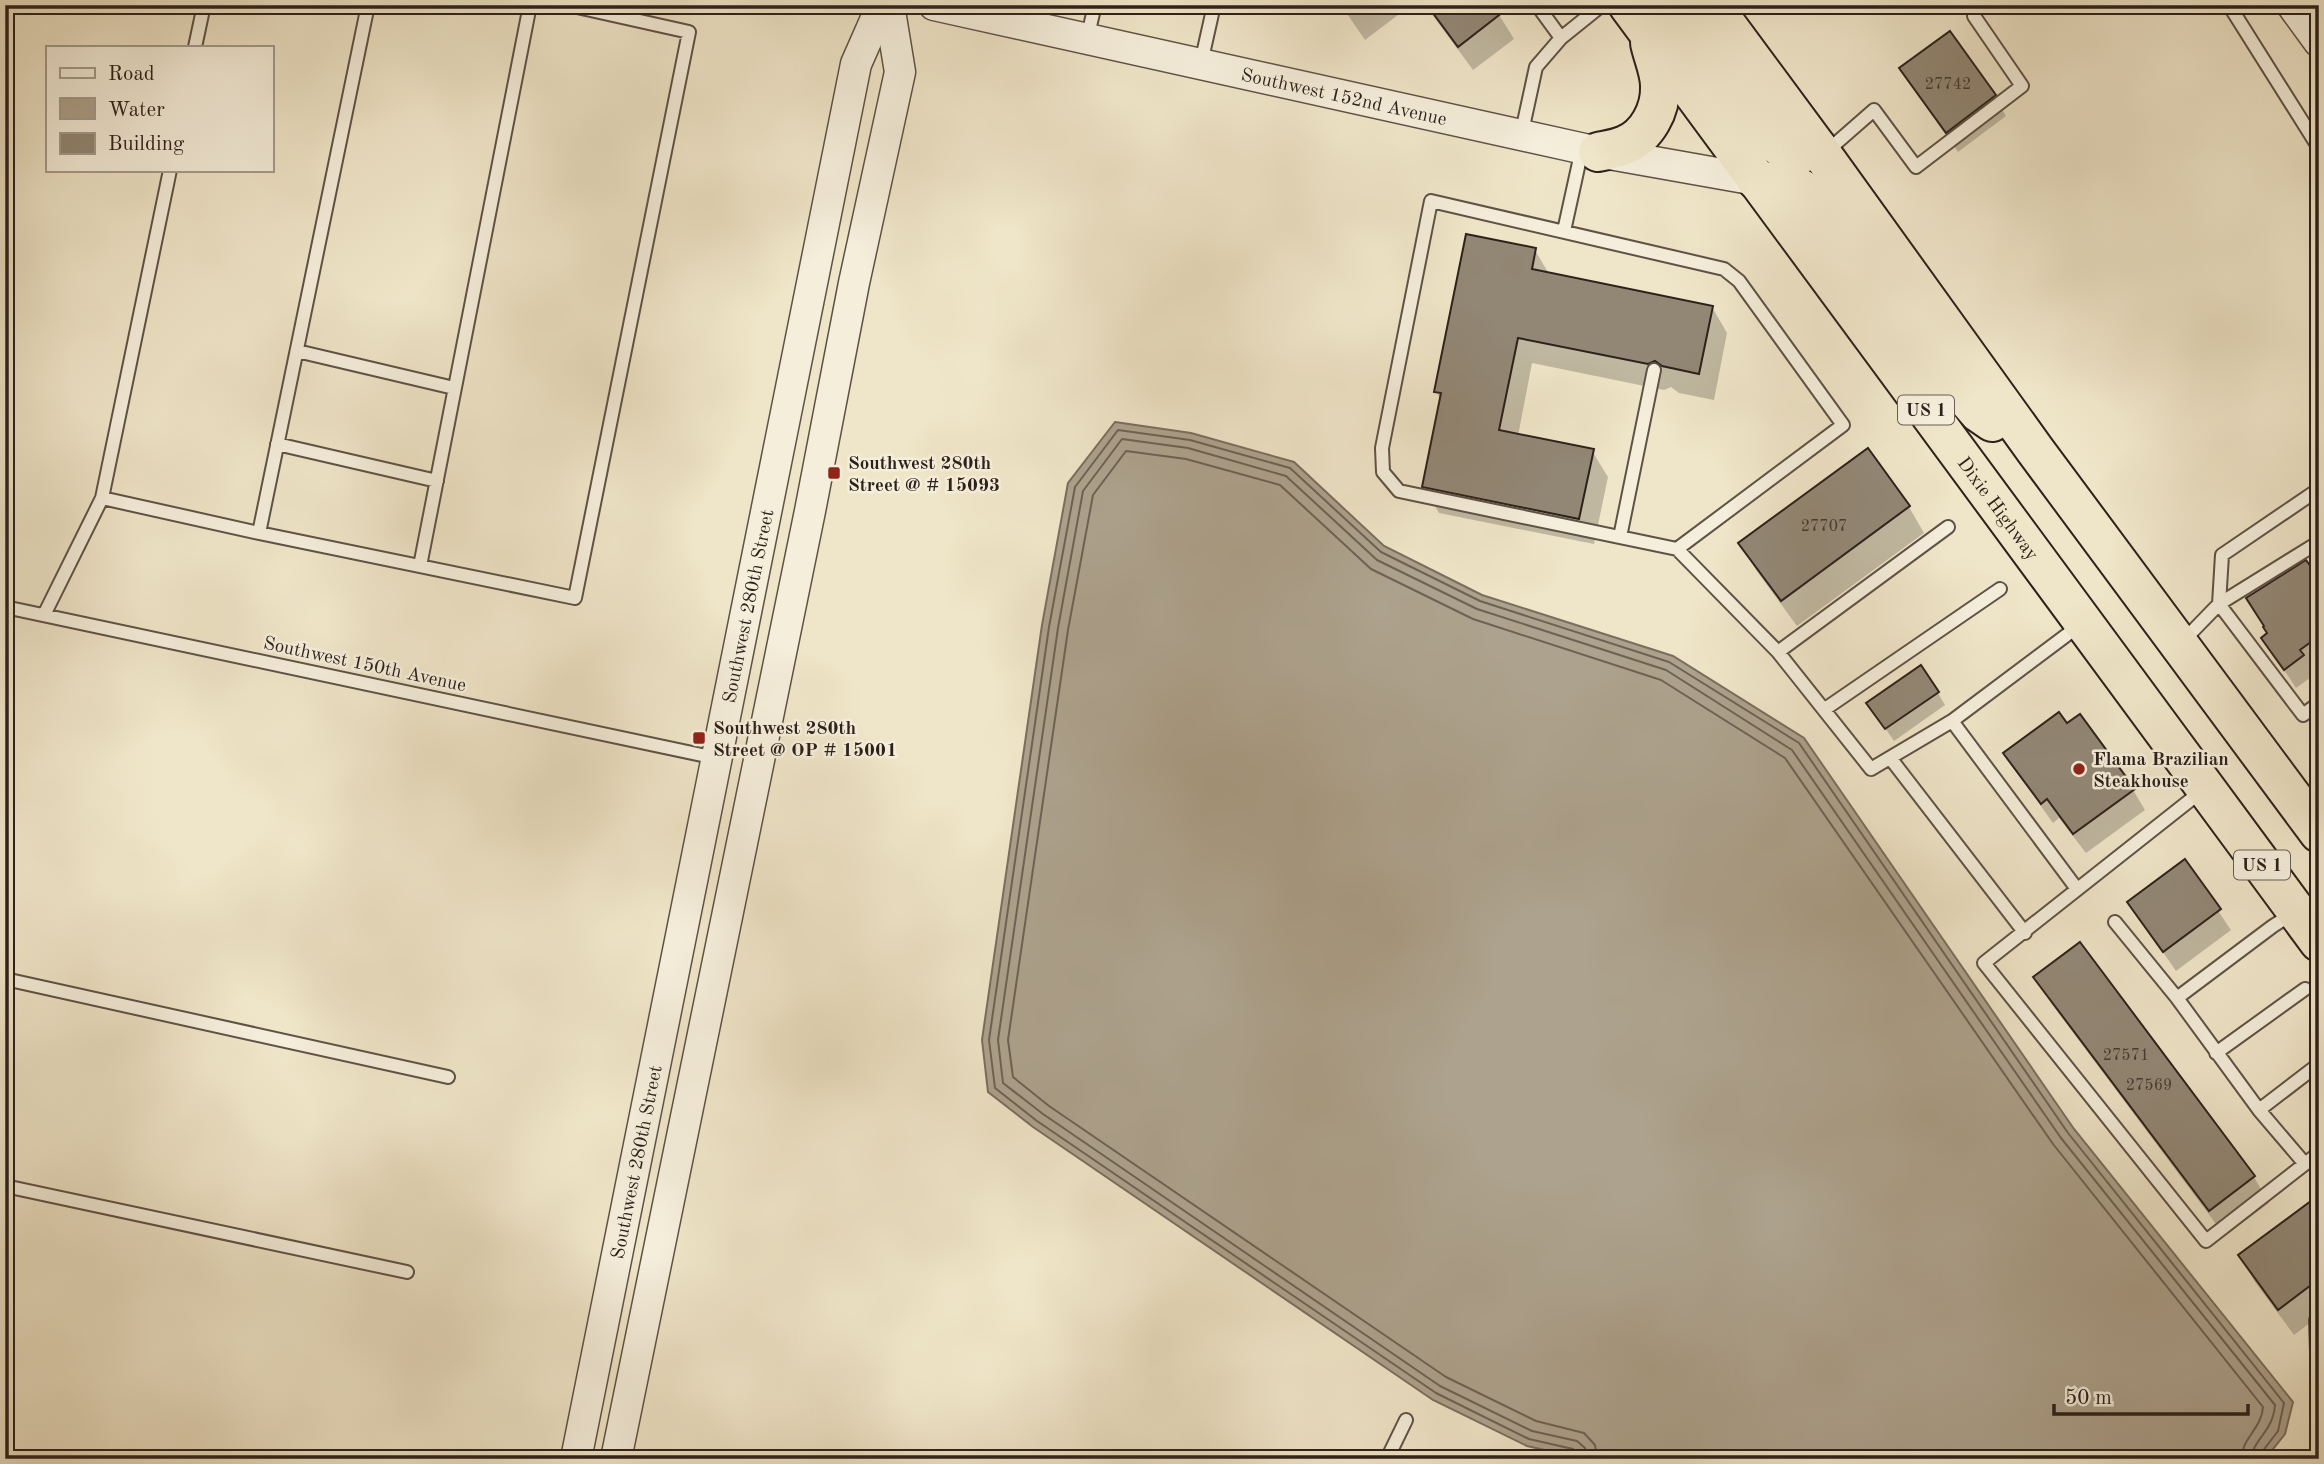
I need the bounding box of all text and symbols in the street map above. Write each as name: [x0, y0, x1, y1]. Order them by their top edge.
legend: [46, 46, 273, 172]
text: Road: [108, 64, 155, 85]
street label: Southwest 152nd Avenue: [1239, 66, 1448, 130]
house number: 27742: [1925, 77, 1971, 93]
text: Water: [108, 100, 165, 121]
text: Building: [108, 134, 185, 155]
road number: US 1: [1898, 396, 1954, 424]
street label: Dixie Highway: [1953, 454, 2041, 565]
place label: Southwest 280th Street @ # 15093: [848, 455, 1000, 496]
marker: Southwest 280th Street @ # 15093: [826, 465, 842, 481]
street label: Southwest 280th Street: [721, 508, 778, 705]
house number: 27707: [1801, 519, 1847, 535]
street label: Southwest 150th Avenue: [261, 635, 468, 696]
place label: Southwest 280th Street @ OP # 15001: [713, 720, 897, 761]
marker: Southwest 280th Street @ OP # 15001: [691, 730, 707, 746]
place label: Flama Brazilian Steakhouse: [2093, 751, 2229, 792]
marker: Flama Brazilian Steakhouse: [2071, 761, 2087, 777]
road number: US 1: [2234, 850, 2290, 880]
house number: 27571: [2103, 1048, 2149, 1064]
street label: Southwest 280th Street: [609, 1064, 667, 1261]
house number: 27569: [2126, 1078, 2172, 1094]
scale bar: [2054, 1373, 2249, 1417]
text: 50 m: [2065, 1388, 2112, 1409]

